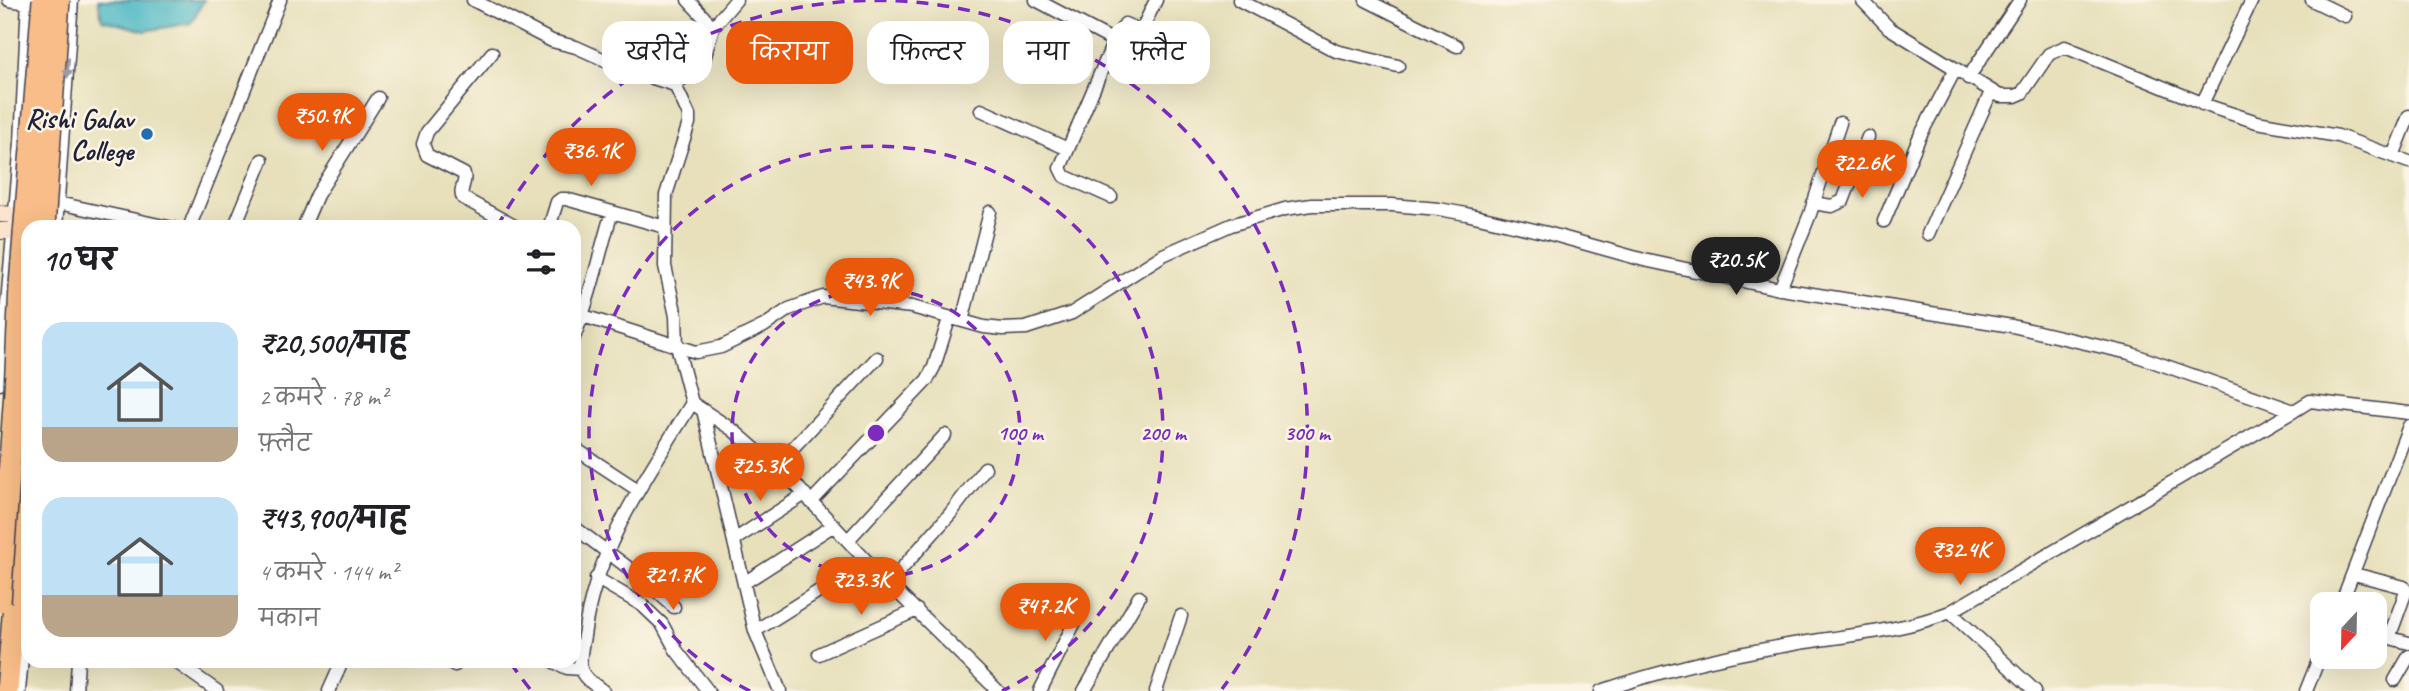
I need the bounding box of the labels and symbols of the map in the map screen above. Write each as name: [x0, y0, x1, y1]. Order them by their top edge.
one-way arrow: [62, 57, 73, 79]
pin: ₹50.9K: [265, 94, 379, 153]
place label: Rishi Galav College: [25, 101, 136, 168]
marker: Rishi Galav College: [139, 126, 155, 142]
pin: ₹36.1K: [534, 128, 648, 188]
pin: ₹22.6K: [1805, 140, 1919, 200]
pin: ₹20.5K: [1679, 238, 1793, 297]
pin: ₹43.9K: [813, 258, 927, 318]
text: 100 m: [997, 420, 1045, 446]
text: 200 m: [1140, 420, 1188, 446]
text: 300 m: [1284, 420, 1332, 446]
centre of rings: [864, 421, 888, 445]
pin: ₹25.3K: [703, 444, 817, 503]
pin: ₹32.4K: [1903, 528, 2017, 587]
pin: ₹21.7K: [616, 552, 730, 612]
pin: ₹23.3K: [804, 558, 918, 617]
pin: ₹47.2K: [988, 584, 1102, 643]
north arrow: [2310, 592, 2387, 668]

